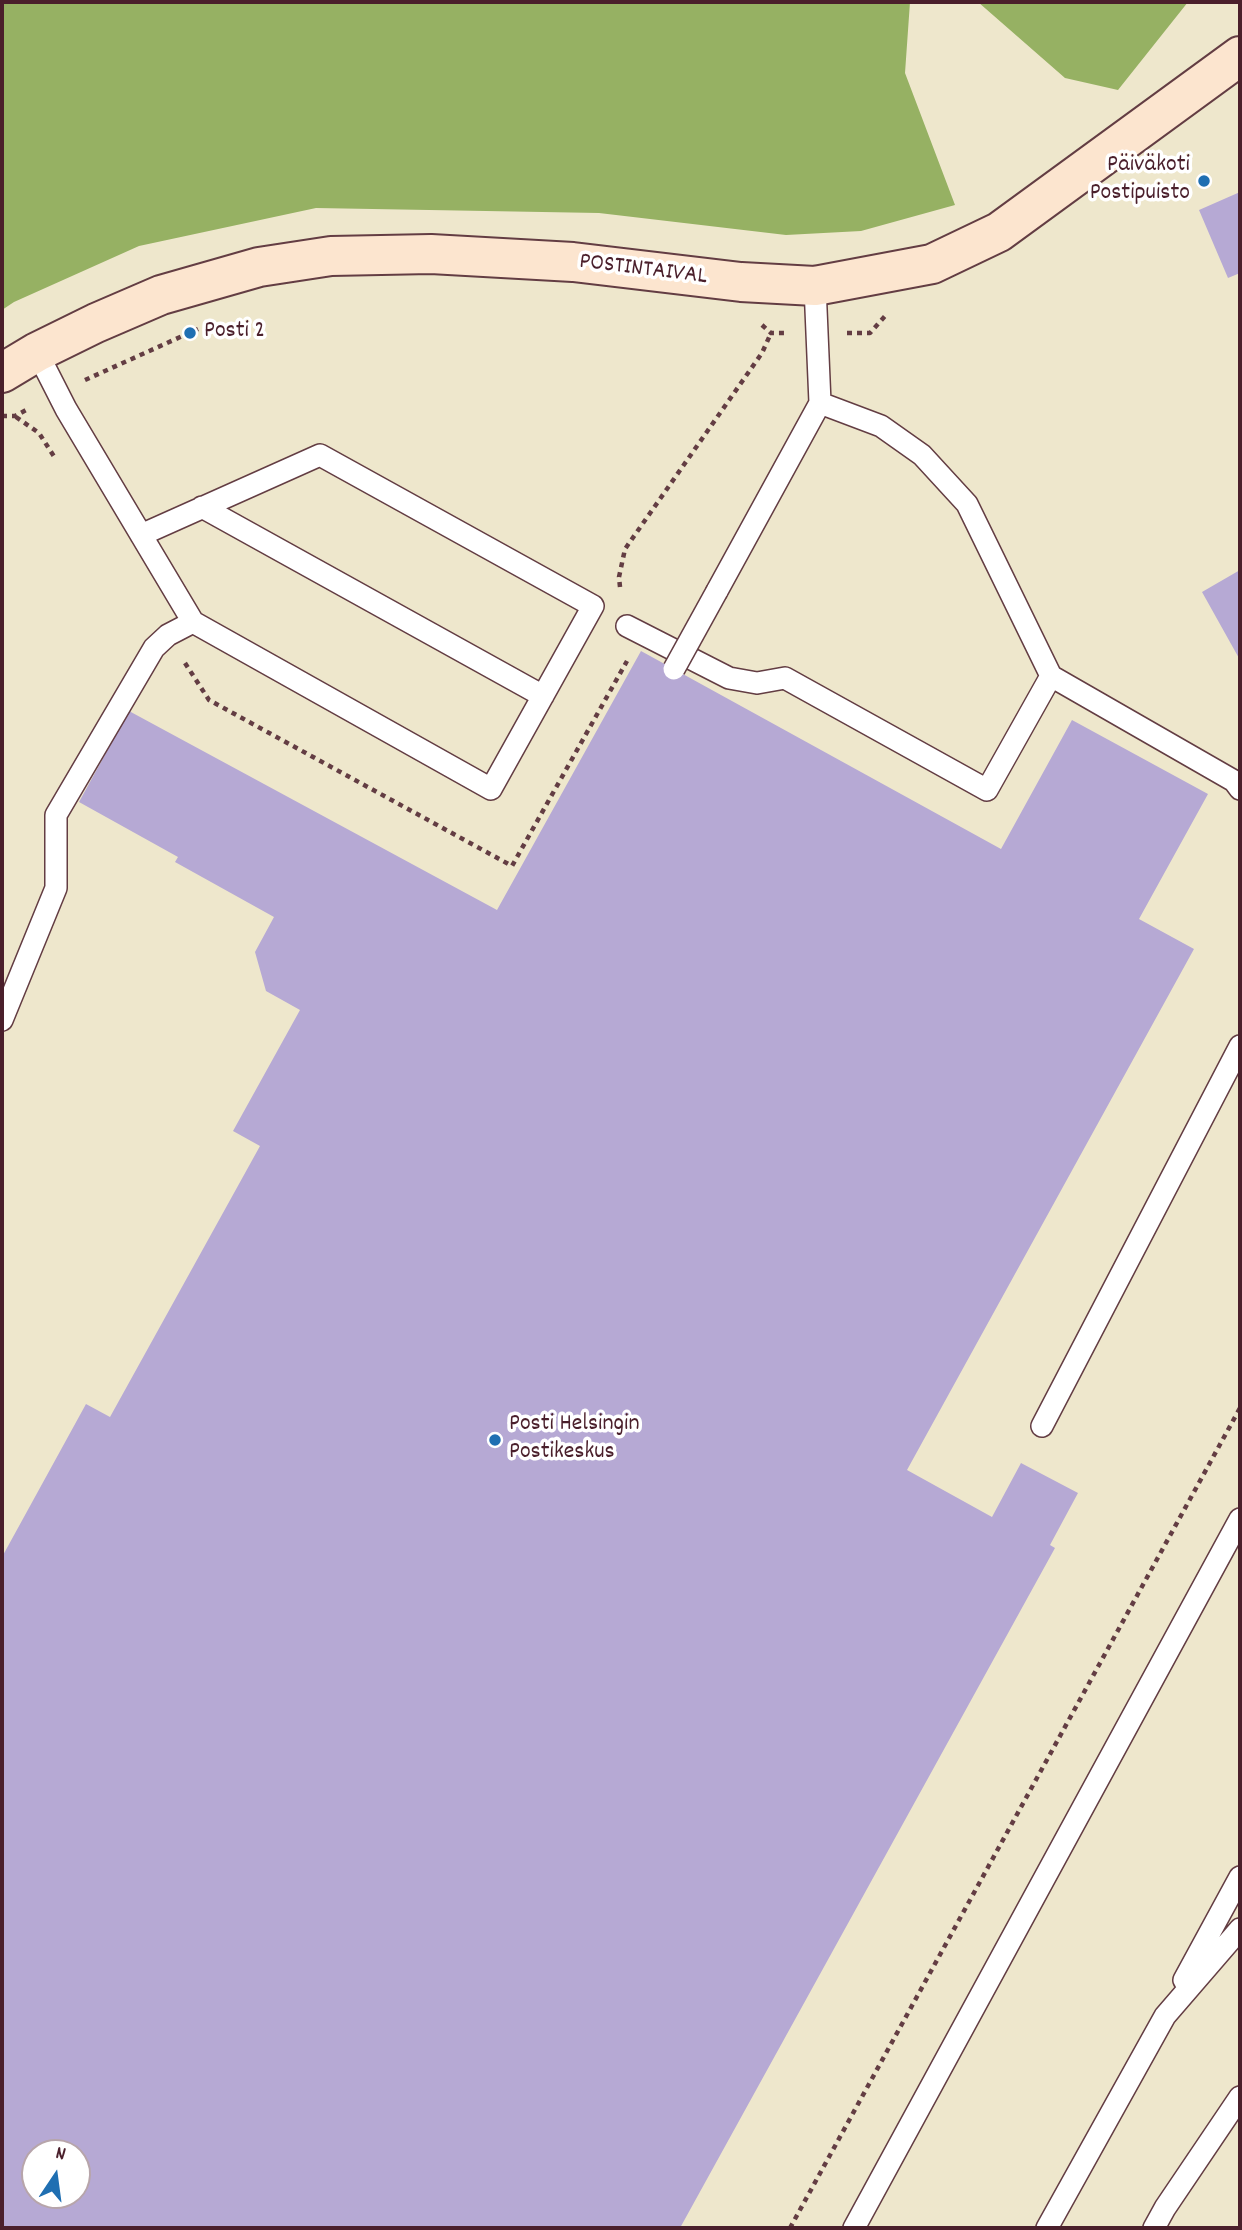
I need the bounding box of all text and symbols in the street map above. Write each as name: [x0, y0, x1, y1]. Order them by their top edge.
place label: Päiväkoti Postipuisto: [1090, 153, 1190, 209]
marker: Päiväkoti Postipuisto: [1196, 173, 1212, 189]
street label: POSTINTAIVAL: [577, 249, 709, 293]
place label: Posti 2: [204, 319, 265, 347]
marker: Posti 2: [182, 325, 198, 341]
place label: Posti Helsingin Postikeskus: [509, 1412, 640, 1468]
marker: Posti Helsingin Postikeskus: [487, 1432, 503, 1448]
north arrow: [21, 2139, 91, 2209]
text: N: [53, 2141, 68, 2169]

